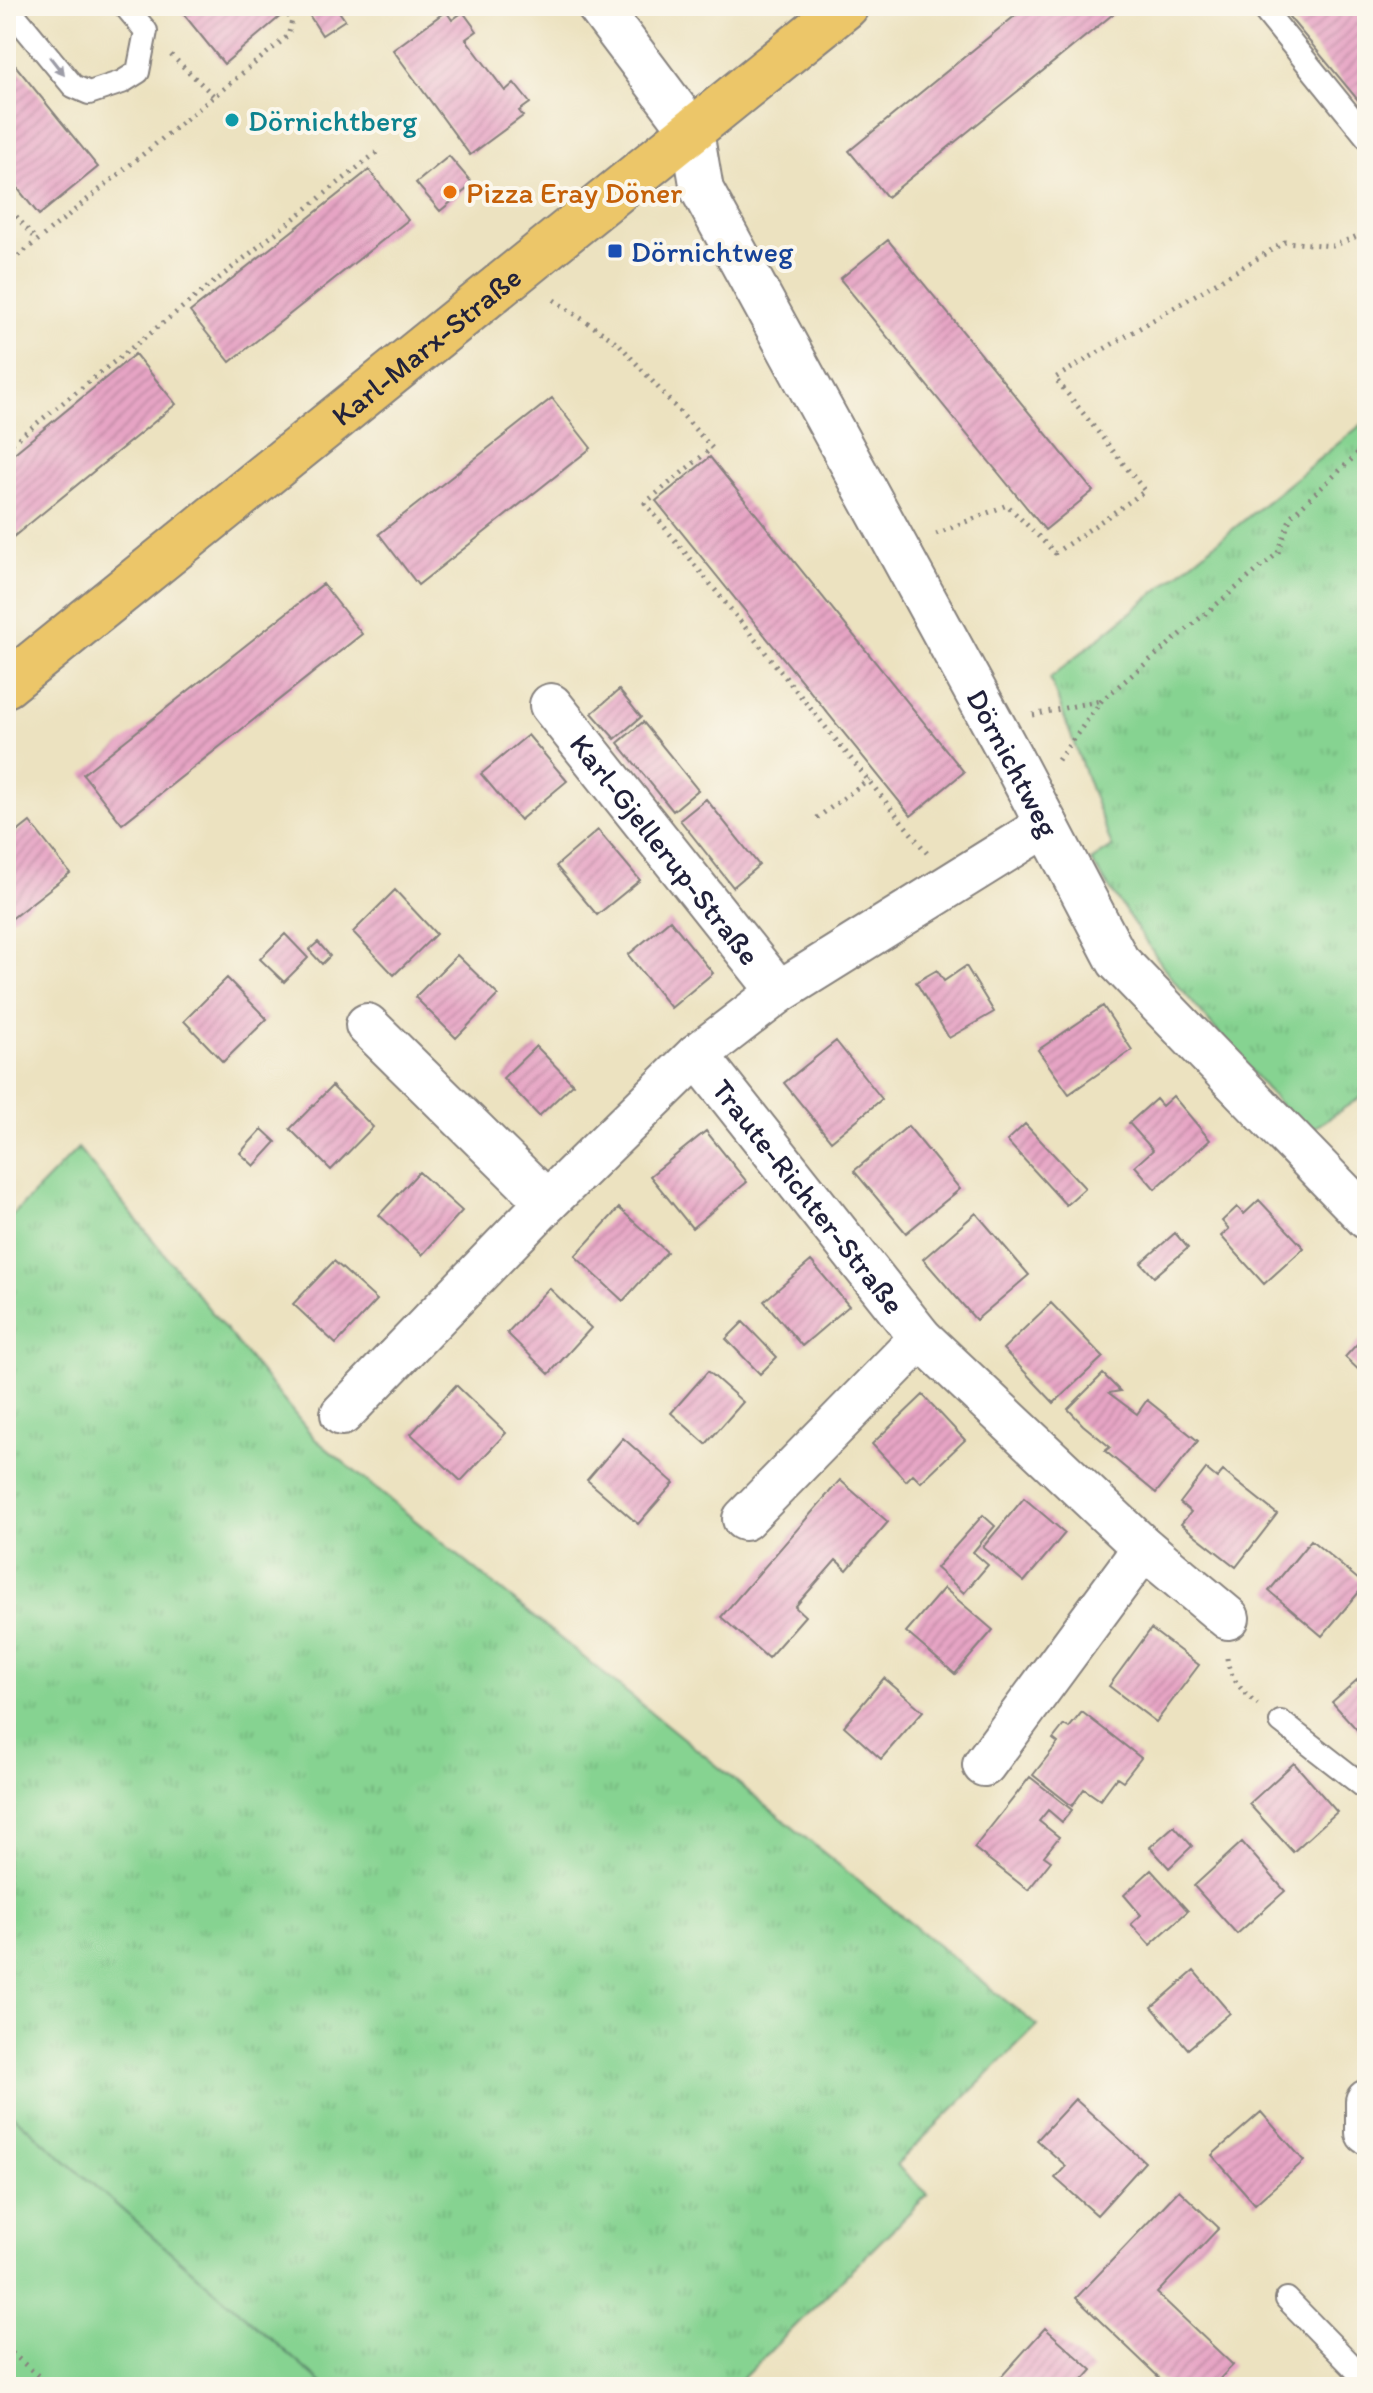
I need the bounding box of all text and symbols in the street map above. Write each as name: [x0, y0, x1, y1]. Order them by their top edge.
one-way arrow: [48, 56, 65, 76]
place label: Dörnichtberg: [248, 102, 418, 139]
marker: Dörnichtberg: [223, 111, 241, 129]
place label: Pizza Eray Döner: [466, 174, 682, 211]
marker: Pizza Eray Döner: [441, 183, 459, 201]
place label: Dörnichtweg: [631, 233, 794, 270]
marker: Dörnichtweg: [606, 242, 624, 260]
street label: Karl-Marx-Straße: [324, 258, 528, 433]
street label: Dörnichtweg: [959, 682, 1068, 843]
street label: Karl-Gjellerup-Straße: [562, 726, 769, 972]
street label: Traute-Richter-Straße: [704, 1071, 913, 1321]

